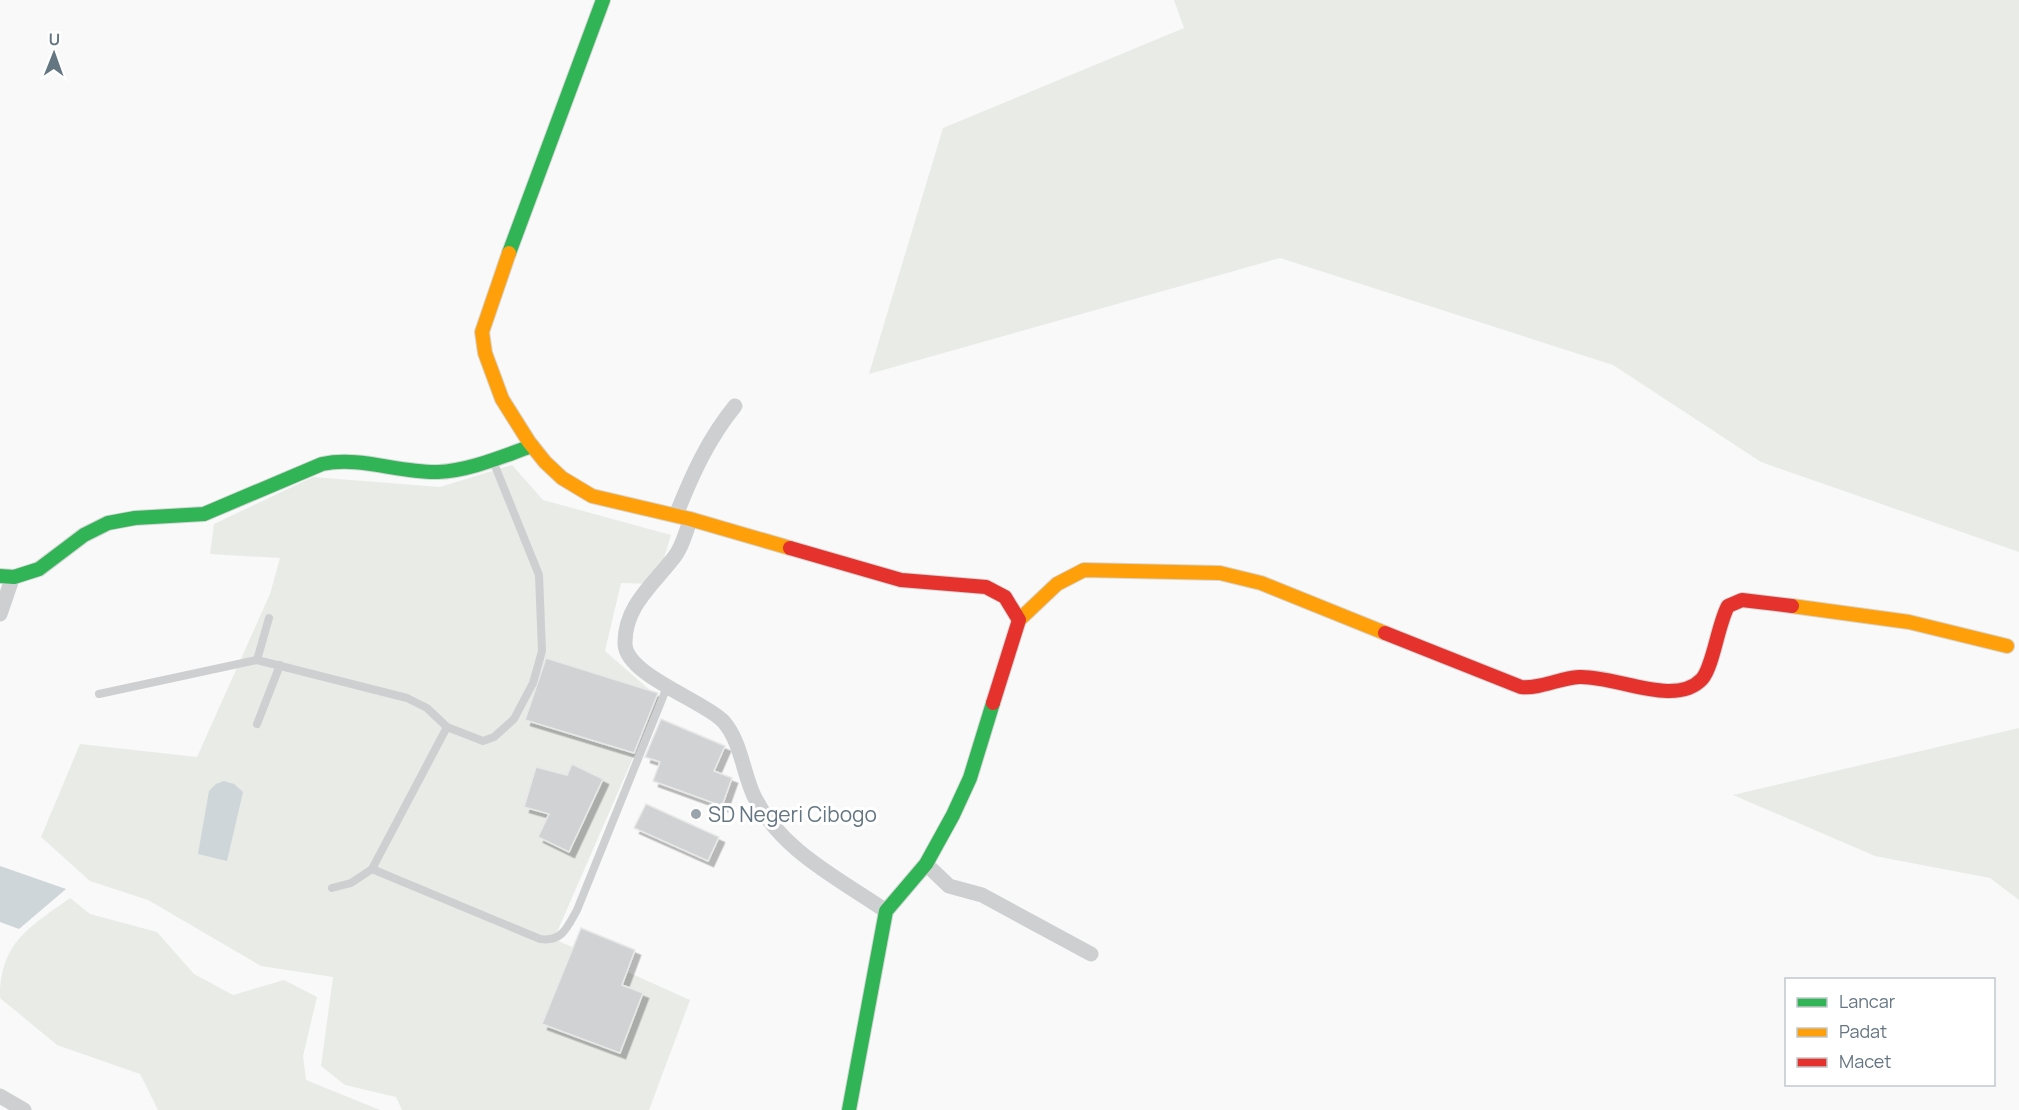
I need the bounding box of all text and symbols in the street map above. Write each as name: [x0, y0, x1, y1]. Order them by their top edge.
north arrow: [24, 24, 84, 84]
text: U: [48, 28, 60, 50]
place label: SD Negeri Cibogo: [708, 800, 877, 828]
marker: SD Negeri Cibogo: [689, 807, 703, 821]
legend: [1785, 978, 1995, 1086]
text: Lancar: [1839, 989, 1896, 1013]
text: Padat: [1839, 1019, 1887, 1043]
text: Macet: [1839, 1049, 1892, 1073]

